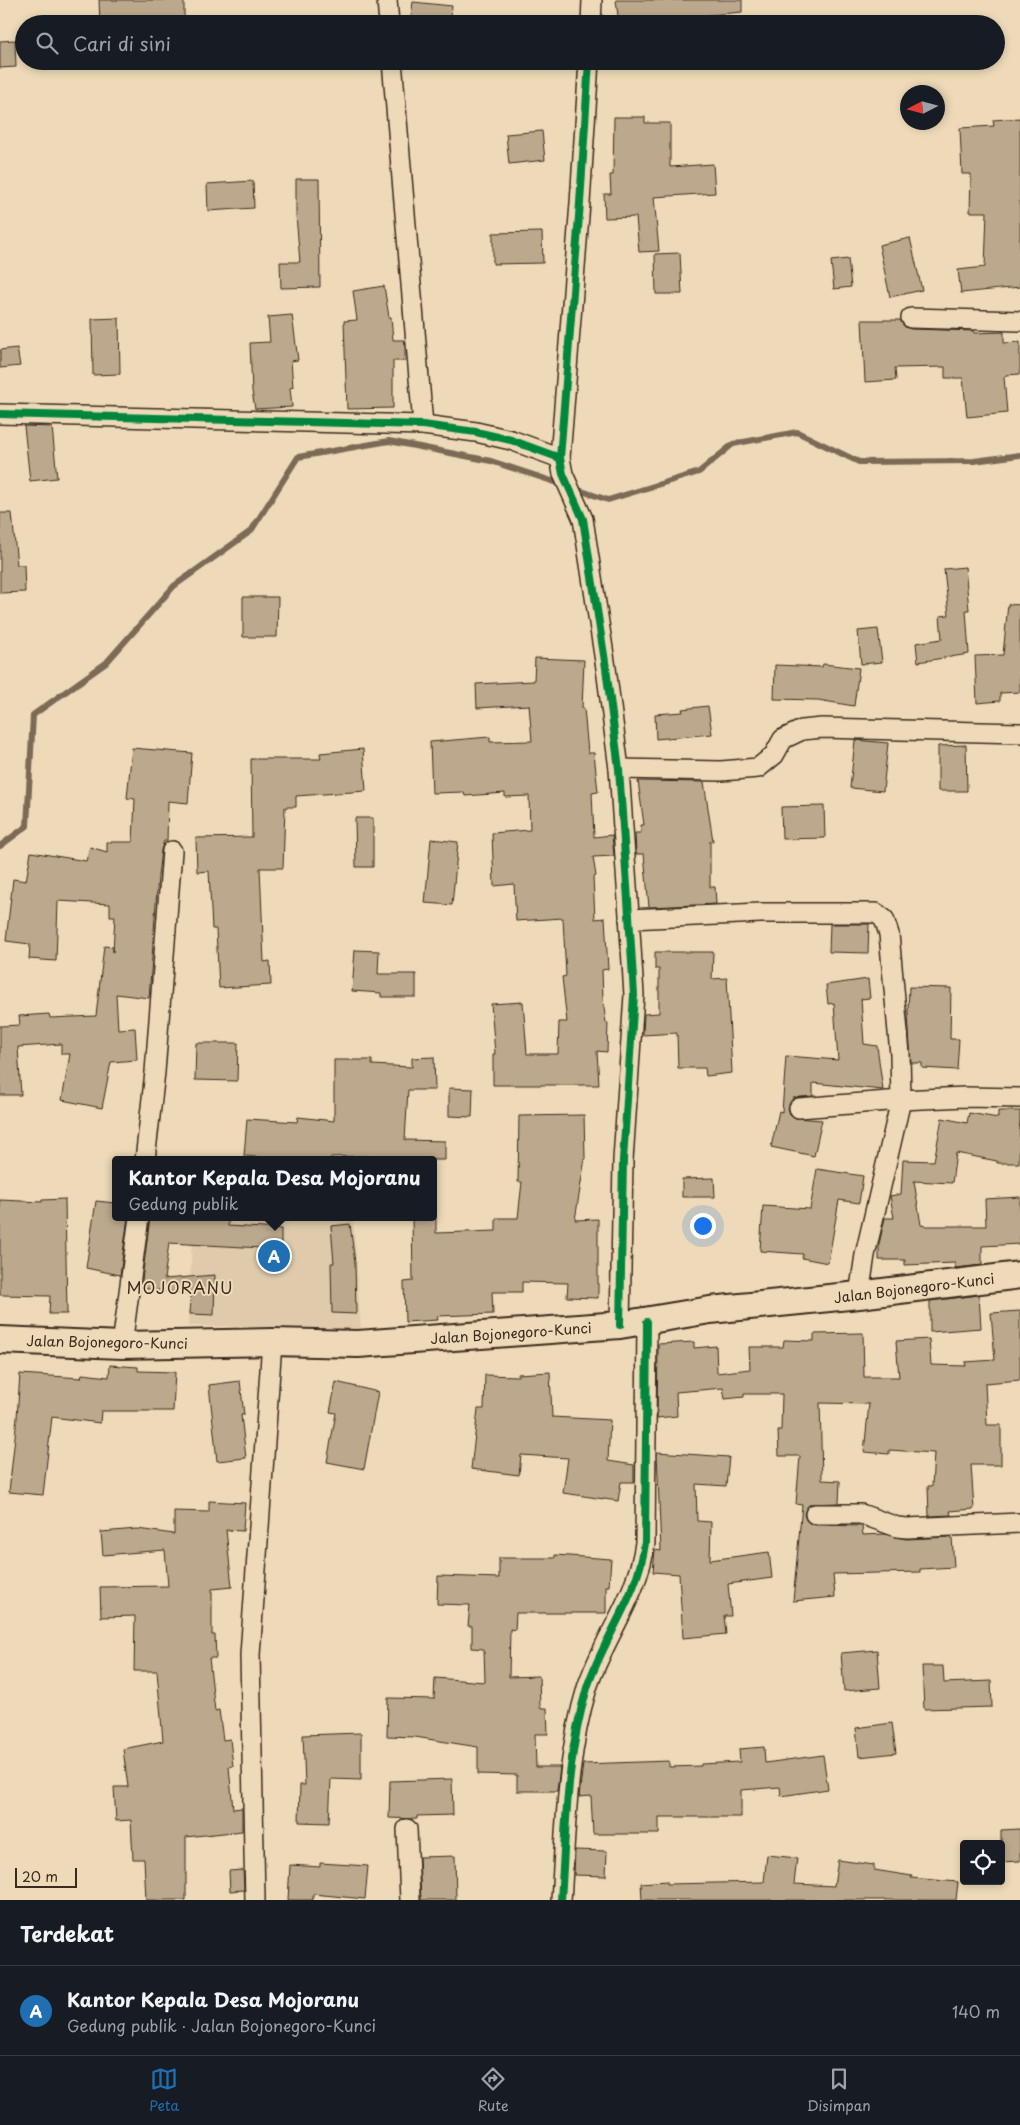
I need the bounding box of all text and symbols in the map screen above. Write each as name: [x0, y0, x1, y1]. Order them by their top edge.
search box: [15, 15, 1005, 70]
icon: search: [33, 29, 61, 57]
text: Cari di sini: [73, 29, 171, 57]
north arrow: [900, 85, 945, 130]
popup: [112, 1156, 437, 1221]
text: Kantor Kepala Desa Mojoranu: [128, 1163, 421, 1191]
text: Gedung publik: [128, 1191, 239, 1215]
your location: [690, 1213, 716, 1239]
pin: A: [258, 1237, 290, 1275]
street label: Jalan Bojonegoro-Kunci: [833, 1268, 995, 1308]
district label: MOJORANU: [126, 1275, 234, 1299]
street label: Jalan Bojonegoro-Kunci: [430, 1317, 592, 1349]
street label: Jalan Bojonegoro-Kunci: [26, 1330, 188, 1354]
map controls: [960, 1840, 1005, 1885]
button: locate: [960, 1840, 1005, 1885]
scale bar: [15, 1865, 78, 1888]
text: 20 m: [22, 1866, 58, 1887]
text: Terdekat: [20, 1917, 114, 1949]
text: Kantor Kepala Desa Mojoranu: [67, 1985, 359, 2013]
text: A: [30, 1999, 42, 2023]
text: 140 m: [952, 1999, 1000, 2023]
text: Gedung publik · Jalan Bojonegoro-Kunci: [67, 2013, 376, 2037]
tab: Peta: [149, 2065, 179, 2116]
tab: Rute: [478, 2065, 509, 2116]
tab: Disimpan: [807, 2065, 871, 2116]

